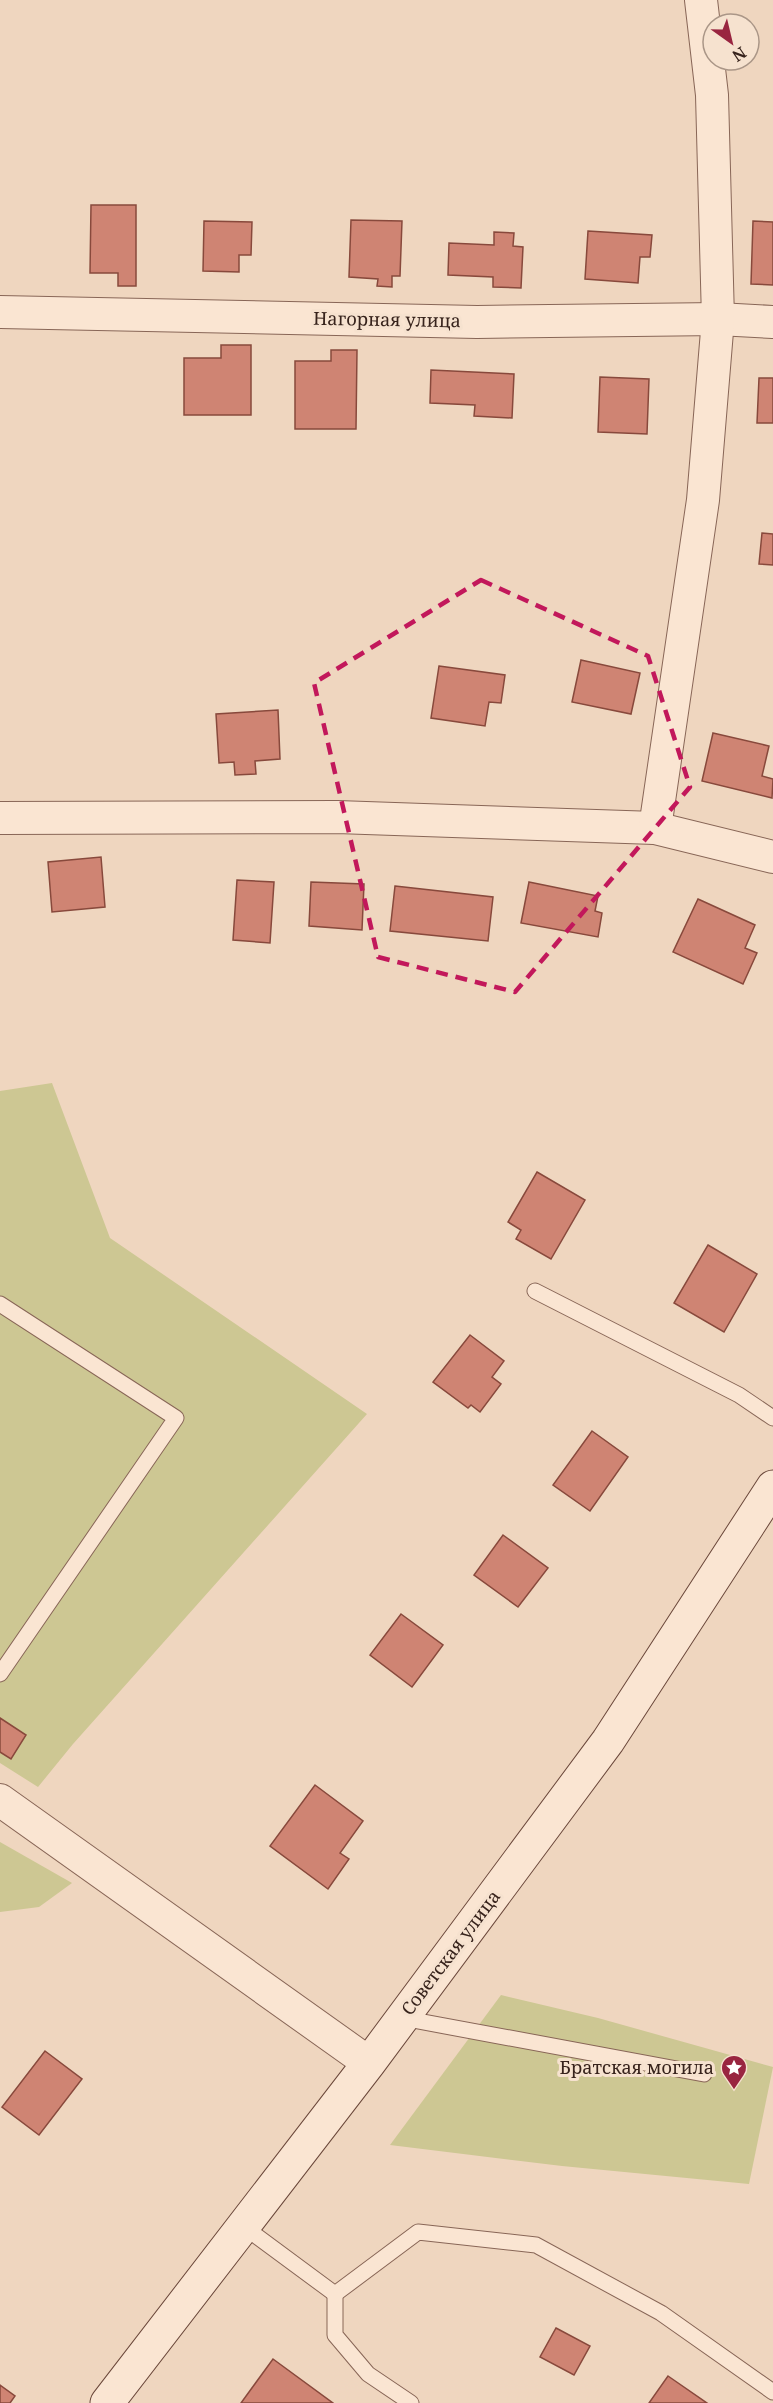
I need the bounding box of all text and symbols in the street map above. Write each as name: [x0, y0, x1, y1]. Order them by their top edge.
north arrow: [701, 12, 761, 72]
text: N: [728, 42, 751, 67]
street label: Нагорная улица: [313, 306, 461, 332]
street label: Советская улица: [395, 1885, 505, 2020]
place icon: Братская могила: [719, 2053, 749, 2091]
place label: Братская могила: [559, 2055, 714, 2079]

